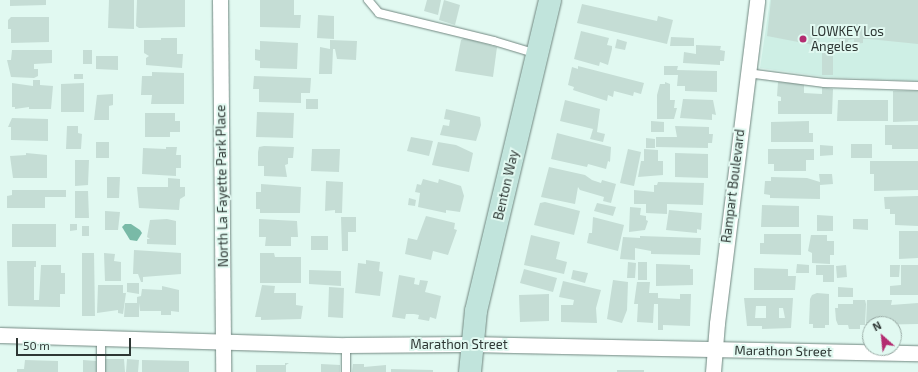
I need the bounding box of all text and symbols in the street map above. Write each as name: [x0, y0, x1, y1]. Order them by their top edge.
place label: LOWKEY Los Angeles: [811, 24, 884, 55]
marker: LOWKEY Los Angeles: [798, 34, 808, 44]
street label: North La Fayette Park Place: [213, 105, 231, 267]
street label: Rampart Boulevard: [718, 128, 748, 244]
street label: Benton Way: [490, 148, 522, 222]
north arrow: [862, 316, 902, 356]
text: N: [870, 318, 883, 333]
scale bar: [18, 330, 133, 356]
street label: Marathon Street: [410, 336, 508, 352]
text: 50 m: [23, 338, 50, 352]
street label: Marathon Street: [734, 342, 832, 360]

